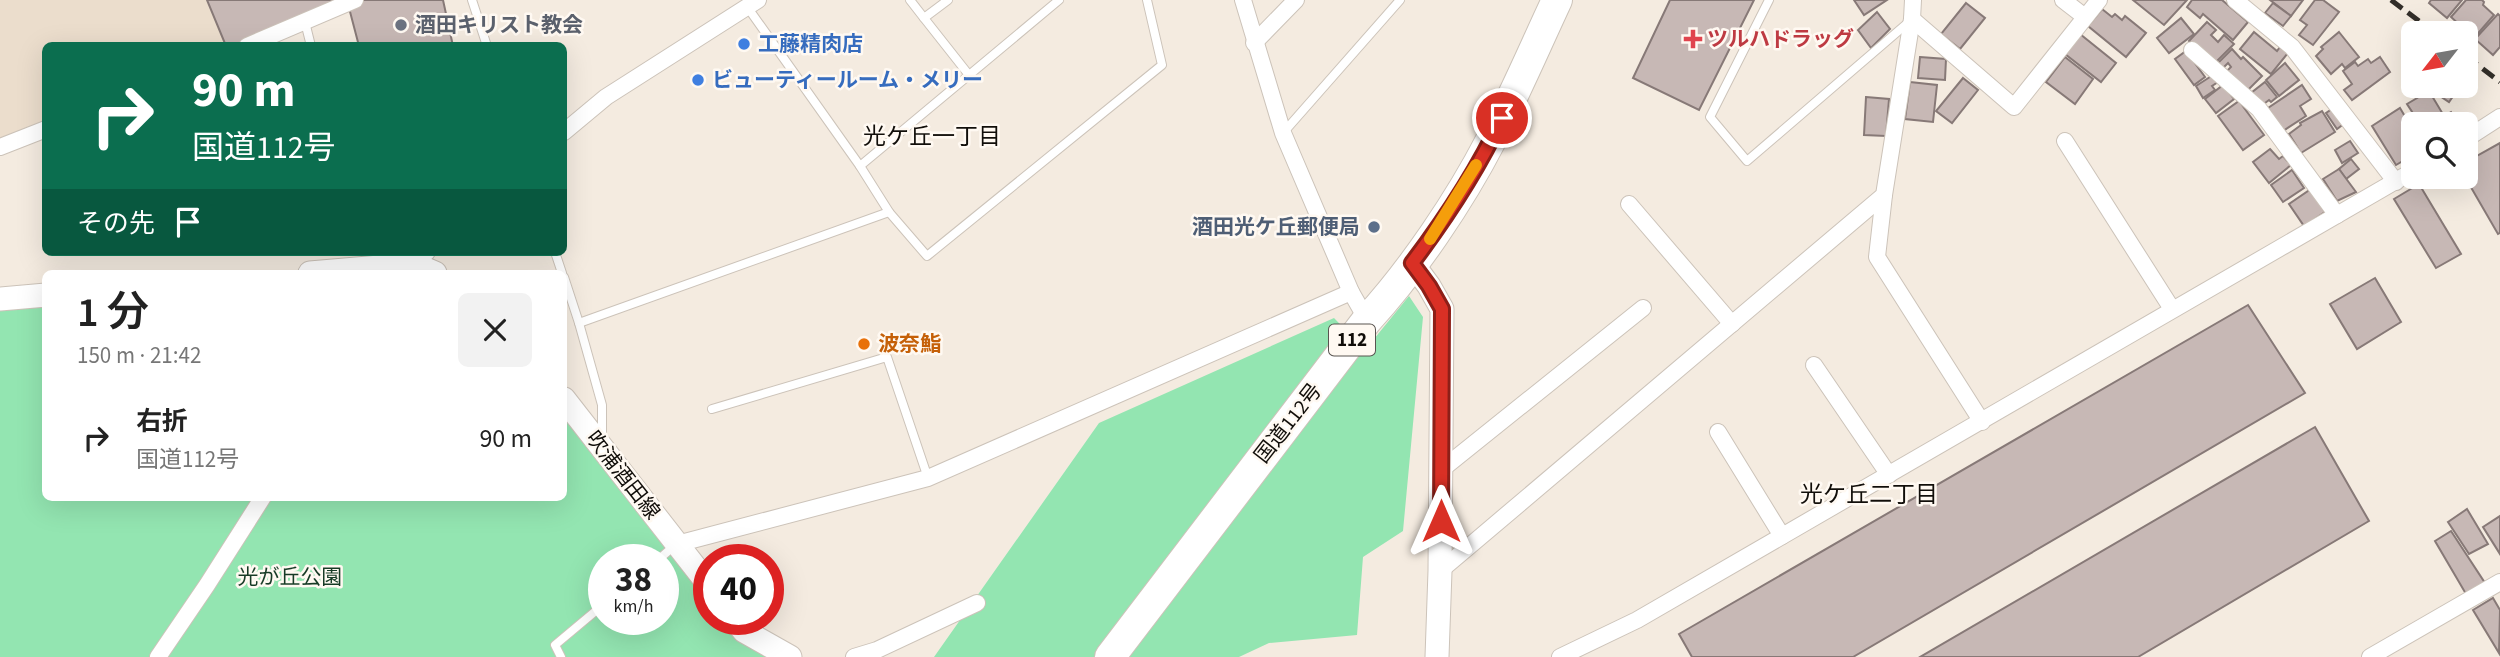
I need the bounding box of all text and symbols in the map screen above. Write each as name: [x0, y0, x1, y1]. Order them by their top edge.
place label: 酒田キリスト教会: [415, 10, 583, 40]
marker: 酒田キリスト教会: [393, 17, 409, 33]
north arrow: [2401, 21, 2478, 98]
map controls: [2401, 21, 2478, 189]
place label: ツルハドラッグ: [1707, 24, 1854, 54]
place label: 工藤精肉店: [758, 29, 863, 59]
marker: ツルハドラッグ: [1685, 31, 1701, 47]
marker: 工藤精肉店: [736, 36, 752, 52]
text: 90 m: [192, 56, 296, 126]
place label: ビューティールーム・メリー: [712, 65, 983, 95]
icon: right: [77, 70, 168, 161]
marker: ビューティールーム・メリー: [690, 72, 706, 88]
pin: [1472, 88, 1532, 148]
icon: arrive: [1483, 99, 1521, 137]
button: search: [2401, 112, 2478, 189]
district label: 光ケ丘一丁目: [863, 120, 1001, 153]
text: 国道112号: [192, 125, 336, 171]
icon: arrive: [169, 203, 207, 241]
text: その先: [77, 205, 155, 242]
place label: 酒田光ケ丘郵便局: [1192, 212, 1360, 242]
marker: 酒田光ケ丘郵便局: [1366, 219, 1382, 235]
text: 1 分: [77, 283, 149, 343]
button: close: [458, 293, 532, 367]
road number: 112: [1329, 324, 1375, 356]
place label: 波奈鮨: [878, 329, 941, 359]
marker: 波奈鮨: [856, 336, 872, 352]
text: 150 m · 21:42: [77, 339, 201, 372]
street label: 国道112号: [1247, 377, 1329, 469]
text: 右折: [136, 403, 188, 440]
icon: right: [77, 419, 115, 457]
text: 90 m: [479, 420, 532, 457]
street label: 吹浦酒田線: [579, 424, 667, 526]
text: 国道112号: [136, 443, 239, 476]
district label: 光ケ丘二丁目: [1800, 478, 1938, 511]
position arrow: [1404, 484, 1478, 558]
speed limit sign: 40: [693, 544, 784, 635]
text: 38: [615, 555, 652, 605]
park label: 光が丘公園: [238, 562, 343, 592]
text: km/h: [614, 594, 653, 619]

